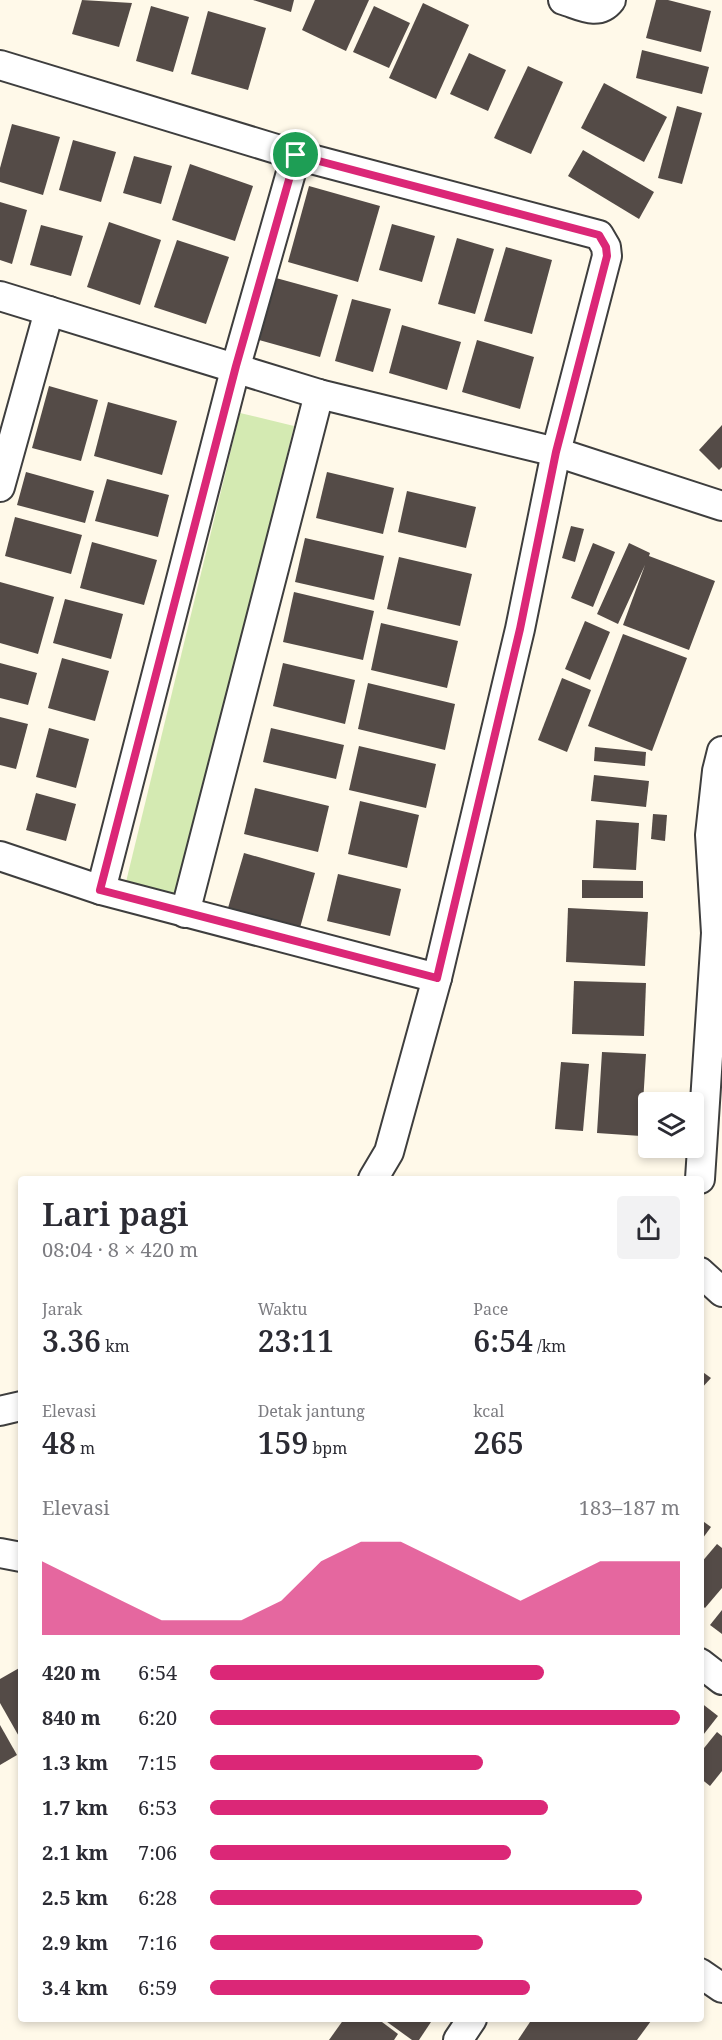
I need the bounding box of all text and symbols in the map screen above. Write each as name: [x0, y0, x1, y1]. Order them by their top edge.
pin: [270, 129, 321, 180]
icon: arrive: [279, 138, 312, 171]
map controls: [638, 1092, 704, 1158]
button: layers: [638, 1092, 704, 1158]
text: Lari pagi: [42, 1191, 189, 1236]
button: share: [617, 1196, 680, 1259]
text: 08:04 · 8 × 420 m: [42, 1236, 198, 1263]
text: Jarak: [42, 1298, 82, 1320]
text: Waktu: [258, 1298, 307, 1320]
text: Pace: [473, 1298, 508, 1320]
text: 3.36: [42, 1320, 101, 1361]
text: 23:11: [258, 1320, 334, 1361]
text: 6:54: [473, 1320, 533, 1361]
text: km: [101, 1335, 130, 1357]
text: /km: [533, 1335, 566, 1357]
text: Elevasi: [42, 1400, 96, 1422]
text: Detak jantung: [258, 1400, 365, 1422]
text: kcal: [473, 1400, 504, 1422]
text: 48: [42, 1422, 76, 1463]
text: 159: [258, 1422, 308, 1463]
text: 265: [473, 1422, 524, 1463]
text: m: [76, 1437, 95, 1459]
text: bpm: [308, 1437, 347, 1459]
text: Elevasi: [42, 1494, 110, 1521]
text: 183–187 m: [579, 1494, 680, 1521]
text: 420 m: [42, 1659, 101, 1686]
text: 6:54: [138, 1659, 177, 1686]
text: 840 m: [42, 1704, 101, 1731]
text: 6:20: [138, 1704, 177, 1731]
text: 1.3 km: [42, 1749, 108, 1776]
text: 7:15: [138, 1749, 177, 1776]
text: 1.7 km: [42, 1794, 108, 1821]
text: 6:53: [138, 1794, 177, 1821]
text: 2.1 km: [42, 1839, 108, 1866]
text: 7:06: [138, 1839, 177, 1866]
text: 2.5 km: [42, 1884, 108, 1911]
text: 6:28: [138, 1884, 177, 1911]
text: 2.9 km: [42, 1929, 108, 1956]
text: 7:16: [138, 1929, 177, 1956]
text: 3.4 km: [42, 1974, 108, 2001]
text: 6:59: [138, 1974, 177, 2001]

